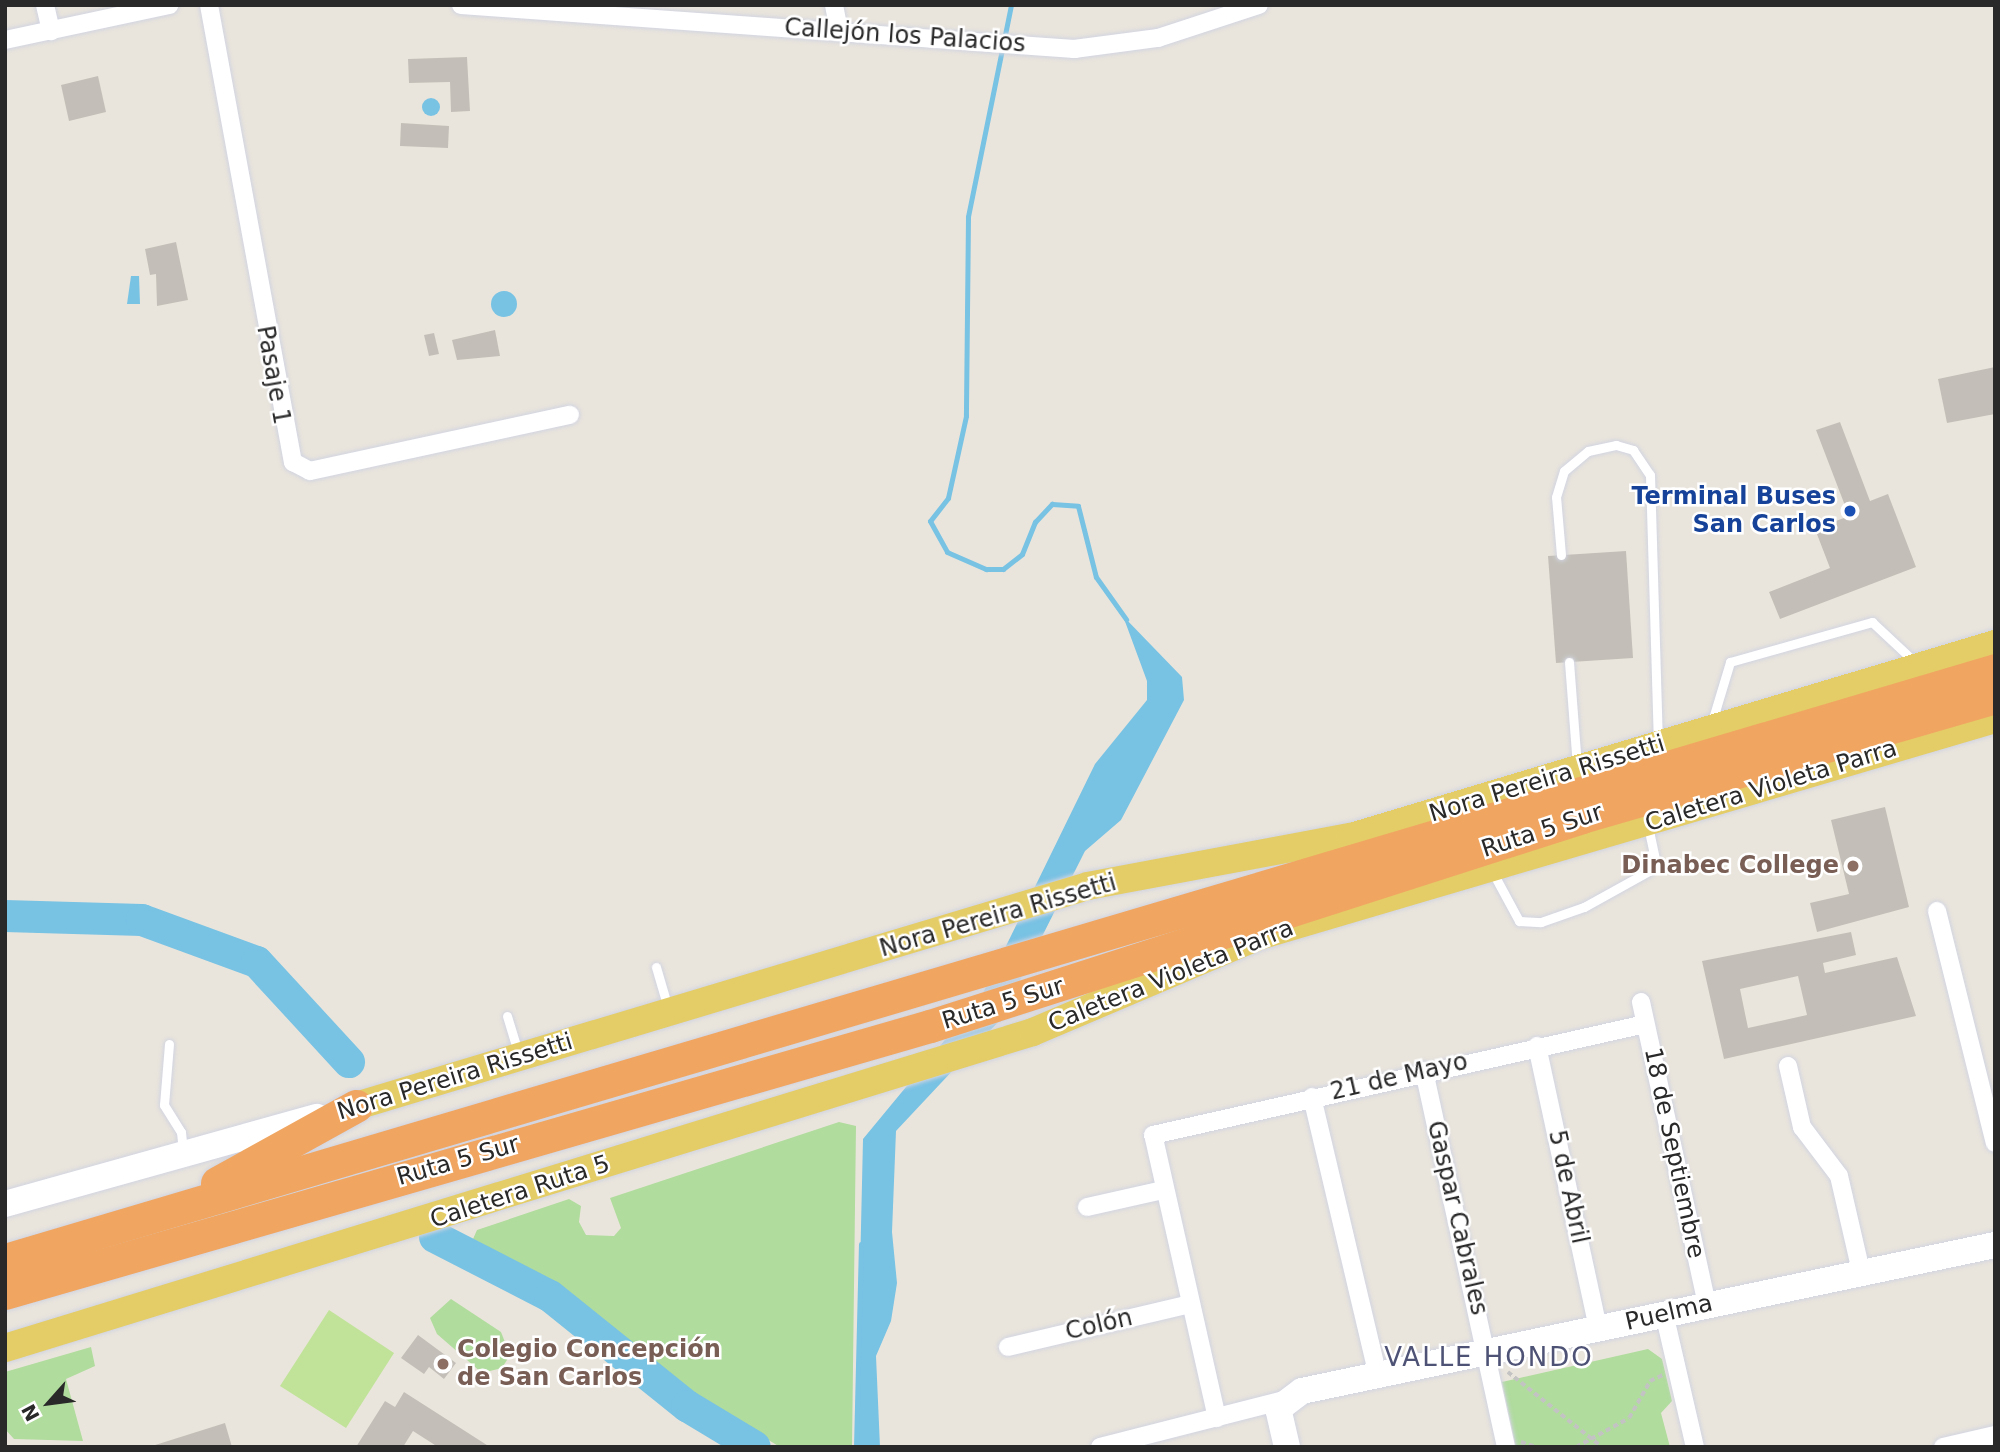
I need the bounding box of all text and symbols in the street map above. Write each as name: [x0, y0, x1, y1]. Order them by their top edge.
street label: Callejón los Palacios: [783, 13, 1027, 59]
street label: Pasaje 1: [250, 323, 296, 427]
place label: Terminal Buses San Carlos: [1631, 483, 1836, 539]
marker: Terminal Buses San Carlos: [1842, 503, 1858, 519]
street label: Nora Pereira Rissetti: [1426, 729, 1668, 829]
street label: Caletera Violeta Parra: [1642, 734, 1900, 838]
street label: Ruta 5 Sur: [1478, 798, 1606, 864]
place label: Dinabec College: [1621, 852, 1839, 880]
marker: Dinabec College: [1845, 858, 1861, 874]
street label: Nora Pereira Rissetti: [876, 868, 1120, 964]
street label: Caletera Violeta Parra: [1044, 914, 1298, 1038]
street label: Ruta 5 Sur: [939, 972, 1067, 1036]
street label: Nora Pereira Rissetti: [334, 1027, 576, 1127]
street label: 18 de Septiembre: [1638, 1045, 1710, 1261]
street label: 21 de Mayo: [1328, 1047, 1470, 1107]
street label: Gaspar Cabrales: [1421, 1118, 1493, 1318]
street label: 5 de Abril: [1542, 1128, 1594, 1246]
street label: Ruta 5 Sur: [394, 1130, 522, 1192]
street label: Caletera Ruta 5: [427, 1149, 613, 1235]
street label: Puelma: [1623, 1289, 1715, 1337]
street label: Colón: [1063, 1303, 1135, 1347]
place label: Colegio Concepción de San Carlos: [457, 1336, 721, 1392]
district label: VALLE HONDO: [1386, 1342, 1592, 1374]
marker: Colegio Concepción de San Carlos: [435, 1356, 451, 1372]
north arrow: [14, 1368, 84, 1438]
text: N: [17, 1401, 44, 1425]

